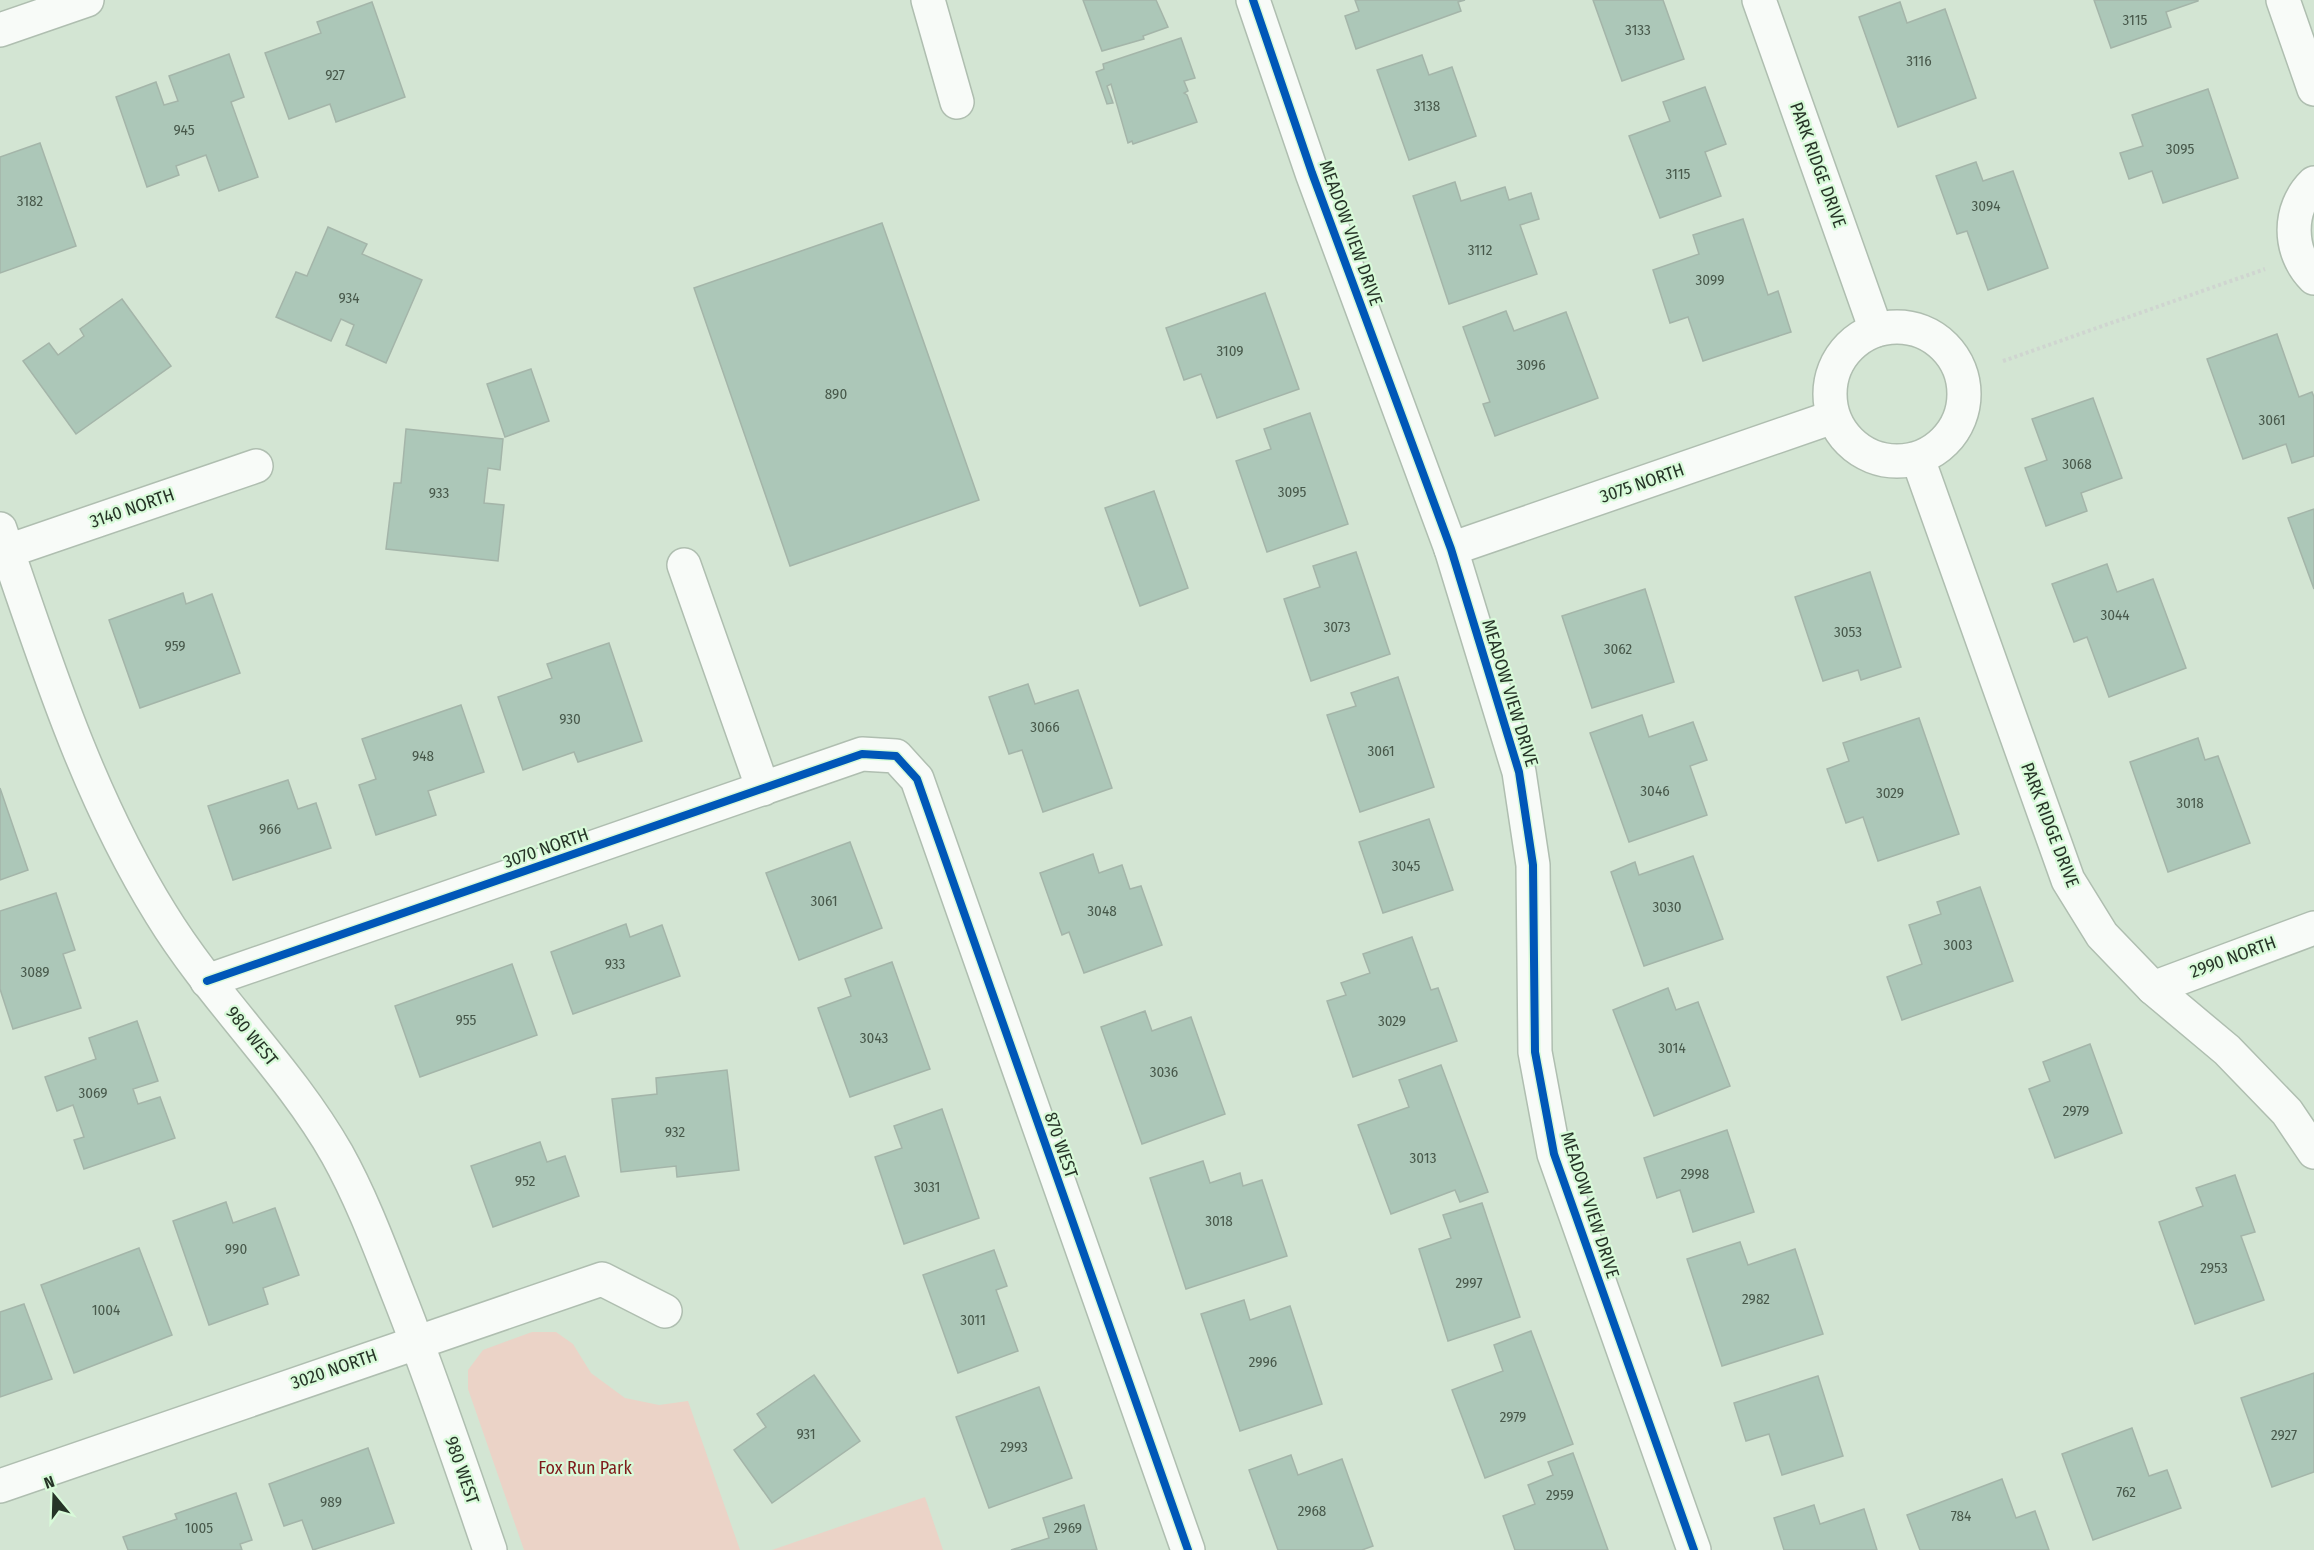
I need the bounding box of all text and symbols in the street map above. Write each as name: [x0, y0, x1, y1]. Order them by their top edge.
house number: 3115: [2123, 11, 2148, 29]
house number: 3133: [1625, 21, 1651, 39]
house number: 3116: [1906, 52, 1932, 70]
house number: 927: [325, 66, 345, 84]
house number: 3138: [1414, 97, 1440, 115]
street label: PARK RIDGE DRIVE: [1785, 99, 1851, 231]
house number: 945: [173, 121, 195, 139]
house number: 3095: [2166, 140, 2194, 158]
street label: MEADOW VIEW DRIVE: [1315, 157, 1387, 309]
house number: 3115: [1666, 165, 1691, 183]
house number: 3182: [17, 192, 44, 210]
house number: 3094: [1972, 197, 2000, 215]
house number: 3112: [1468, 241, 1493, 259]
house number: 3099: [1695, 271, 1725, 289]
house number: 934: [339, 289, 359, 307]
house number: 3109: [1216, 342, 1244, 360]
house number: 3096: [1516, 356, 1546, 374]
house number: 890: [825, 385, 847, 403]
house number: 3061: [2258, 411, 2286, 429]
house number: 3068: [2062, 455, 2092, 473]
street label: 3075 NORTH: [1597, 458, 1687, 508]
street label: 3140 NORTH: [87, 483, 177, 533]
house number: 3095: [1278, 483, 1306, 501]
house number: 933: [429, 484, 449, 502]
house number: 3044: [2100, 606, 2130, 624]
street label: MEADOW VIEW DRIVE: [1477, 617, 1543, 769]
house number: 3073: [1323, 618, 1351, 636]
house number: 3053: [1834, 623, 1862, 641]
house number: 959: [164, 637, 186, 655]
house number: 3062: [1604, 640, 1633, 658]
house number: 930: [559, 710, 581, 728]
house number: 3066: [1030, 718, 1060, 736]
house number: 3061: [1367, 742, 1395, 760]
house number: 948: [412, 747, 434, 765]
street label: PARK RIDGE DRIVE: [2016, 759, 2084, 891]
house number: 3046: [1640, 782, 1670, 800]
house number: 3029: [1876, 784, 1904, 802]
house number: 3018: [2176, 794, 2204, 812]
house number: 966: [259, 820, 281, 838]
street label: 3070 NORTH: [500, 823, 592, 873]
house number: 3045: [1392, 857, 1420, 875]
house number: 3061: [810, 892, 838, 910]
house number: 3030: [1652, 898, 1682, 916]
house number: 3048: [1087, 902, 1117, 920]
street label: 2990 NORTH: [2187, 931, 2279, 983]
house number: 3003: [1943, 936, 1973, 954]
house number: 933: [605, 955, 625, 973]
house number: 3089: [20, 963, 50, 981]
street label: 980 WEST: [221, 1002, 283, 1071]
house number: 955: [456, 1011, 477, 1029]
house number: 3029: [1378, 1012, 1406, 1030]
house number: 3043: [860, 1029, 888, 1047]
house number: 3014: [1658, 1039, 1686, 1057]
house number: 3036: [1150, 1063, 1178, 1081]
house number: 3069: [78, 1084, 108, 1102]
house number: 2979: [2063, 1102, 2089, 1120]
street label: 870 WEST: [1040, 1109, 1083, 1181]
house number: 932: [665, 1123, 686, 1141]
street label: MEADOW VIEW DRIVE: [1556, 1129, 1624, 1281]
house number: 3013: [1410, 1149, 1437, 1167]
house number: 2998: [1681, 1165, 1709, 1183]
house number: 952: [515, 1172, 536, 1190]
house number: 3031: [914, 1178, 940, 1196]
house number: 3018: [1205, 1212, 1233, 1230]
house number: 990: [225, 1240, 247, 1258]
house number: 2953: [2200, 1259, 2228, 1277]
house number: 2997: [1456, 1274, 1482, 1292]
house number: 2982: [1742, 1290, 1770, 1308]
house number: 1004: [92, 1301, 120, 1319]
house number: 3011: [960, 1311, 986, 1329]
street label: 3020 NORTH: [288, 1344, 380, 1394]
house number: 2996: [1249, 1353, 1277, 1371]
house number: 2979: [1500, 1408, 1526, 1426]
house number: 931: [796, 1425, 816, 1443]
house number: 2927: [2271, 1426, 2297, 1444]
street label: 980 WEST: [440, 1433, 484, 1507]
house number: 2993: [1000, 1438, 1028, 1456]
park label: Fox Run Park: [538, 1457, 632, 1479]
north arrow: [24, 1466, 84, 1526]
text: N: [42, 1472, 57, 1493]
house number: 762: [2116, 1483, 2136, 1501]
house number: 2959: [1546, 1486, 1574, 1504]
house number: 989: [320, 1493, 342, 1511]
house number: 2968: [1298, 1502, 1326, 1520]
house number: 784: [1951, 1507, 1971, 1525]
house number: 1005: [185, 1519, 213, 1537]
house number: 2969: [1054, 1519, 1082, 1537]

